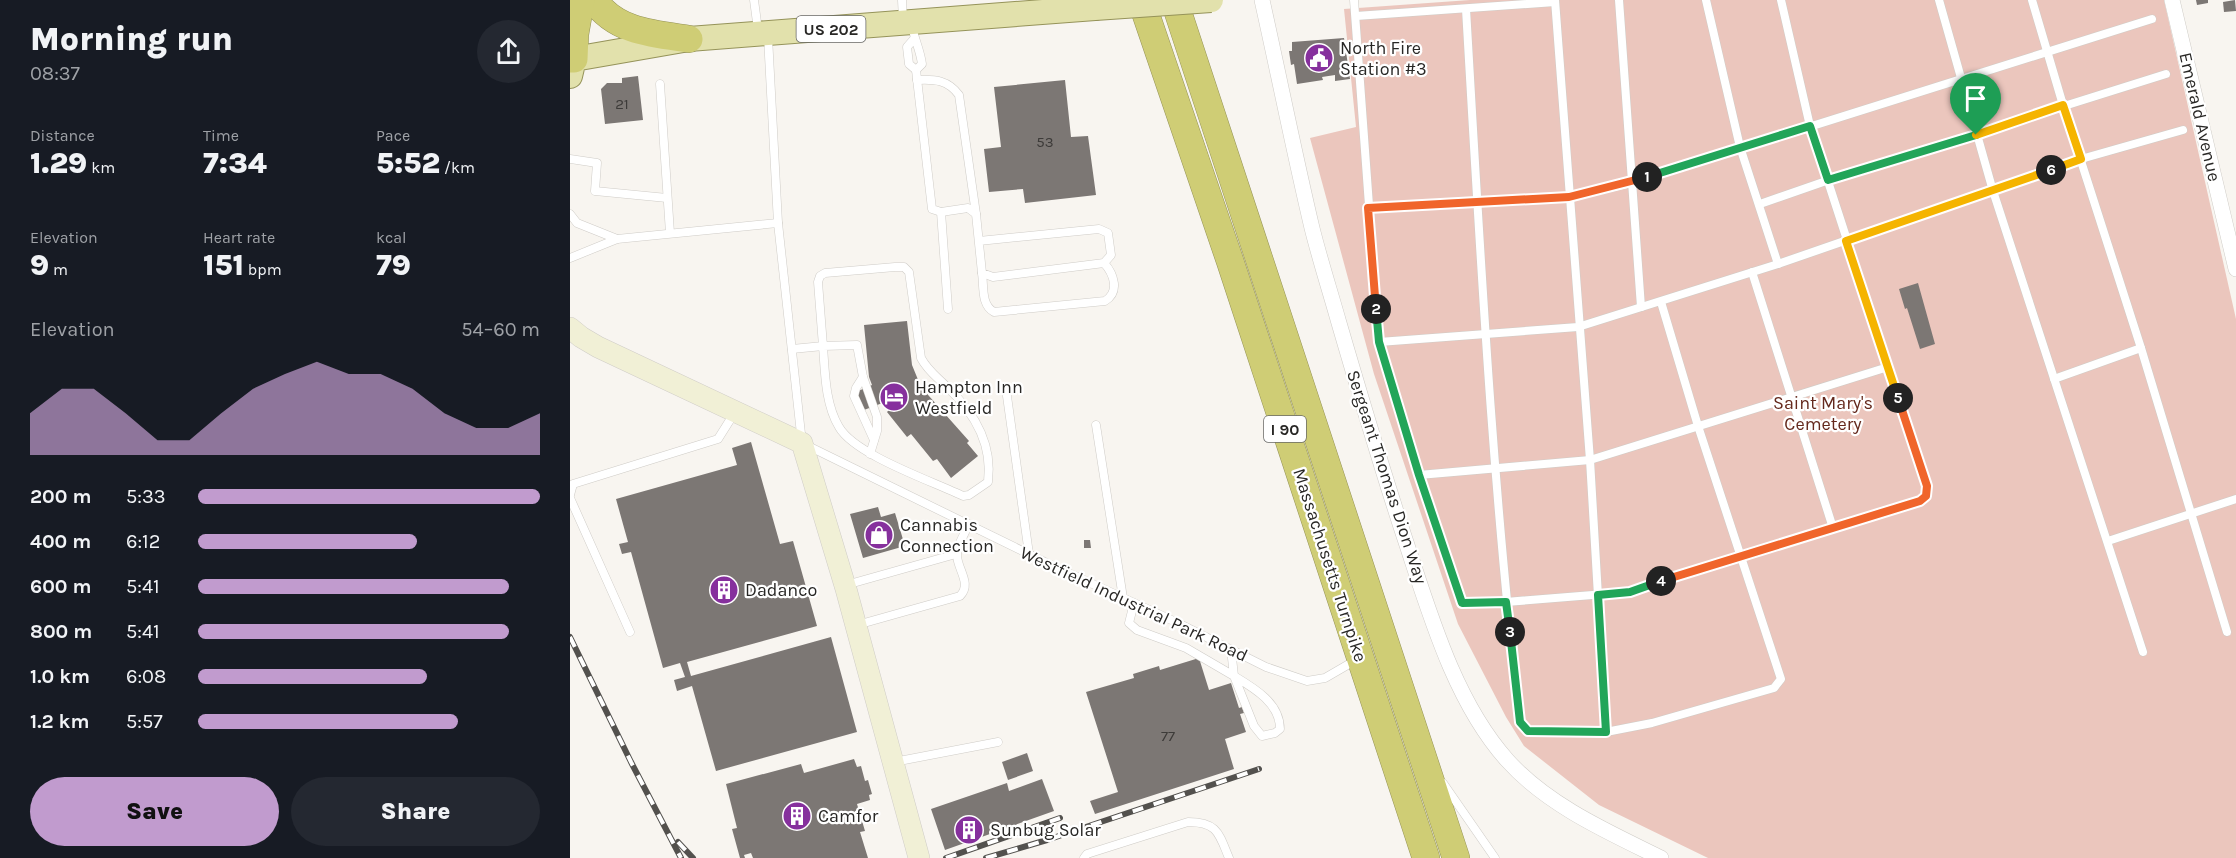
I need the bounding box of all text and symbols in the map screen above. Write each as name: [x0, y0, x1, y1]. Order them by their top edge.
road number: US 202: [796, 16, 866, 42]
text: Morning run: [30, 20, 233, 58]
button: share: [477, 20, 540, 83]
place label: North Fire Station #3: [1340, 37, 1427, 80]
public building icon: North Fire Station #3: [1303, 42, 1335, 74]
street label: Emerald Avenue: [2174, 50, 2226, 184]
text: 08:37: [30, 62, 80, 85]
pin: [1950, 73, 2001, 135]
icon: arrive: [1959, 82, 1992, 115]
house number: 21: [615, 95, 629, 113]
text: Distance: [30, 126, 95, 145]
text: Time: [203, 126, 239, 145]
text: Pace: [376, 126, 410, 145]
house number: 53: [1036, 133, 1054, 151]
text: 1.29: [30, 145, 87, 181]
text: 7:34: [203, 145, 267, 181]
text: 5:52: [376, 145, 440, 181]
pin: 6: [2036, 155, 2066, 185]
text: km: [87, 158, 115, 177]
text: /km: [440, 158, 475, 177]
text: 6: [2046, 160, 2056, 179]
pin: 1: [1632, 162, 1662, 192]
text: 1: [1644, 167, 1650, 186]
text: Elevation: [30, 228, 98, 247]
text: Heart rate: [203, 228, 275, 247]
text: kcal: [376, 228, 407, 247]
text: 9: [30, 247, 49, 283]
text: 151: [203, 247, 244, 283]
text: 79: [376, 247, 411, 283]
text: m: [49, 260, 68, 279]
text: bpm: [244, 260, 282, 279]
pin: 2: [1361, 294, 1391, 324]
text: 2: [1371, 299, 1381, 318]
text: Elevation: [30, 318, 115, 341]
text: 54–60 m: [461, 318, 540, 341]
street label: Sergeant Thomas Dion Way: [1342, 367, 1432, 587]
place label: Hampton Inn Westfield: [915, 376, 1023, 419]
hotel icon: Hampton Inn Westfield: [878, 381, 910, 413]
pin: 5: [1883, 383, 1913, 413]
text: 5: [1893, 388, 1903, 407]
park label: Saint Mary's Cemetery: [1773, 392, 1873, 435]
road number: I 90: [1264, 416, 1306, 442]
street label: Massachusetts Turnpike: [1288, 465, 1372, 665]
text: 200 m: [30, 485, 91, 508]
text: 5:33: [126, 485, 166, 508]
place label: Cannabis Connection: [900, 514, 994, 557]
shop icon: Cannabis Connection: [863, 519, 895, 551]
text: 400 m: [30, 530, 91, 553]
text: 6:12: [126, 530, 160, 553]
street label: Westfield Industrial Park Road: [1017, 541, 1251, 667]
pin: 4: [1646, 566, 1676, 596]
text: 4: [1656, 571, 1666, 590]
building icon: Dadanco: [708, 574, 740, 606]
text: 600 m: [30, 575, 91, 598]
text: 5:41: [126, 575, 160, 598]
place label: Dadanco: [745, 579, 817, 601]
pin: 3: [1495, 617, 1525, 647]
text: 800 m: [30, 620, 92, 643]
text: 5:41: [126, 620, 160, 643]
text: 3: [1505, 622, 1515, 641]
text: 1.0 km: [30, 665, 90, 688]
text: 6:08: [126, 665, 166, 688]
text: 1.2 km: [30, 710, 89, 733]
text: 5:57: [126, 710, 163, 733]
house number: 77: [1161, 727, 1175, 745]
button: Save: [30, 777, 279, 846]
button: Share: [291, 777, 540, 846]
building icon: Camfor: [781, 800, 813, 832]
place label: Camfor: [818, 805, 879, 827]
building icon: Sunbug Solar: [953, 814, 985, 846]
place label: Sunbug Solar: [990, 819, 1101, 841]

